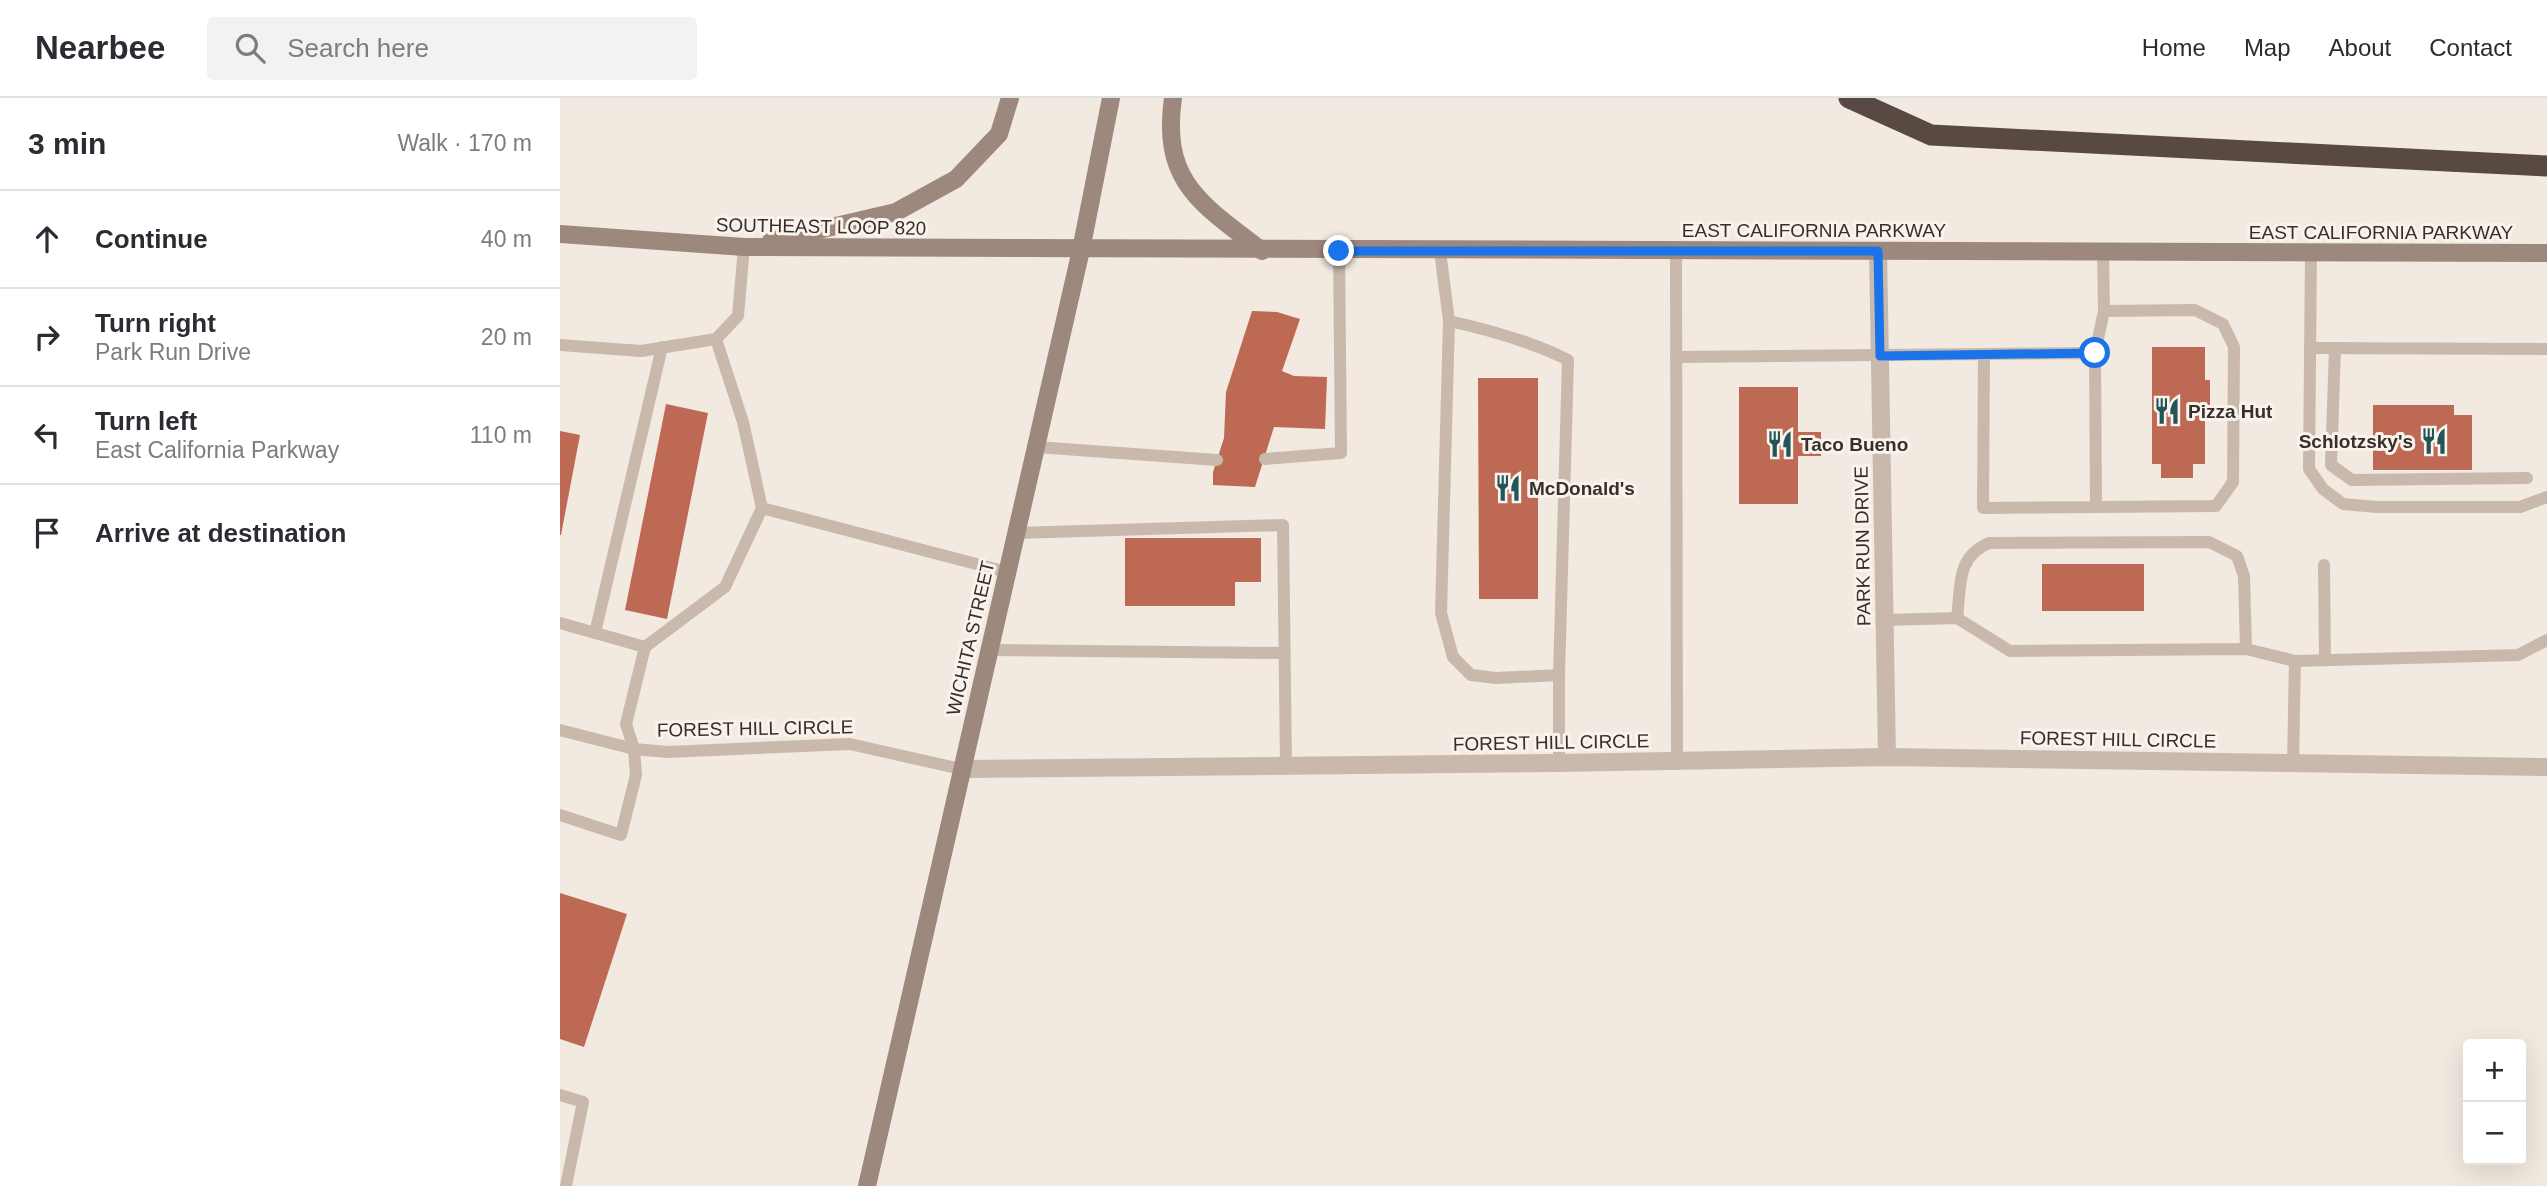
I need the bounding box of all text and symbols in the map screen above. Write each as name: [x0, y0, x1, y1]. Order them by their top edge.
search box: [207, 17, 697, 80]
text: Nearbee: [35, 29, 165, 66]
icon: search: [231, 29, 269, 67]
text: Search here: [287, 33, 429, 63]
text: Home: [2142, 34, 2206, 61]
text: Map: [2244, 34, 2291, 61]
text: About: [2329, 34, 2391, 61]
text: Contact: [2429, 34, 2512, 61]
text: 3 min: [28, 127, 106, 160]
text: Walk · 170 m: [397, 130, 532, 156]
street label: SOUTHEAST LOOP 820: [716, 214, 926, 239]
icon: ahead: [28, 220, 66, 258]
street label: EAST CALIFORNIA PARKWAY: [1682, 220, 1946, 241]
street label: EAST CALIFORNIA PARKWAY: [2249, 222, 2513, 243]
text: Continue: [95, 224, 208, 254]
text: 40 m: [481, 226, 532, 252]
route end: [1323, 235, 1354, 266]
text: Turn right: [95, 308, 216, 338]
icon: right: [28, 318, 66, 356]
text: 20 m: [481, 324, 532, 350]
route start: [2079, 337, 2110, 368]
text: Park Run Drive: [95, 339, 251, 365]
restaurant icon: Pizza Hut: [2152, 396, 2182, 426]
place label: Pizza Hut: [2188, 401, 2273, 422]
text: Turn left: [95, 406, 197, 436]
icon: left: [28, 416, 66, 454]
text: 110 m: [470, 422, 532, 448]
restaurant icon: Schlotzsky's: [2419, 426, 2449, 456]
restaurant icon: Taco Bueno: [1765, 429, 1795, 459]
place label: Schlotzsky's: [2299, 431, 2413, 452]
place label: Taco Bueno: [1801, 434, 1908, 455]
text: East California Parkway: [95, 437, 339, 463]
street label: PARK RUN DRIVE: [1851, 466, 1874, 626]
restaurant icon: McDonald's: [1493, 473, 1523, 503]
place label: McDonald's: [1529, 478, 1635, 499]
icon: arrive: [28, 514, 66, 552]
text: Arrive at destination: [95, 518, 346, 548]
street label: WICHITA STREET: [942, 558, 999, 717]
street label: FOREST HILL CIRCLE: [657, 716, 853, 741]
street label: FOREST HILL CIRCLE: [2020, 727, 2216, 752]
street label: FOREST HILL CIRCLE: [1453, 730, 1649, 755]
map controls: [2463, 1039, 2526, 1165]
button: +: [2463, 1039, 2526, 1102]
button: −: [2463, 1102, 2526, 1165]

